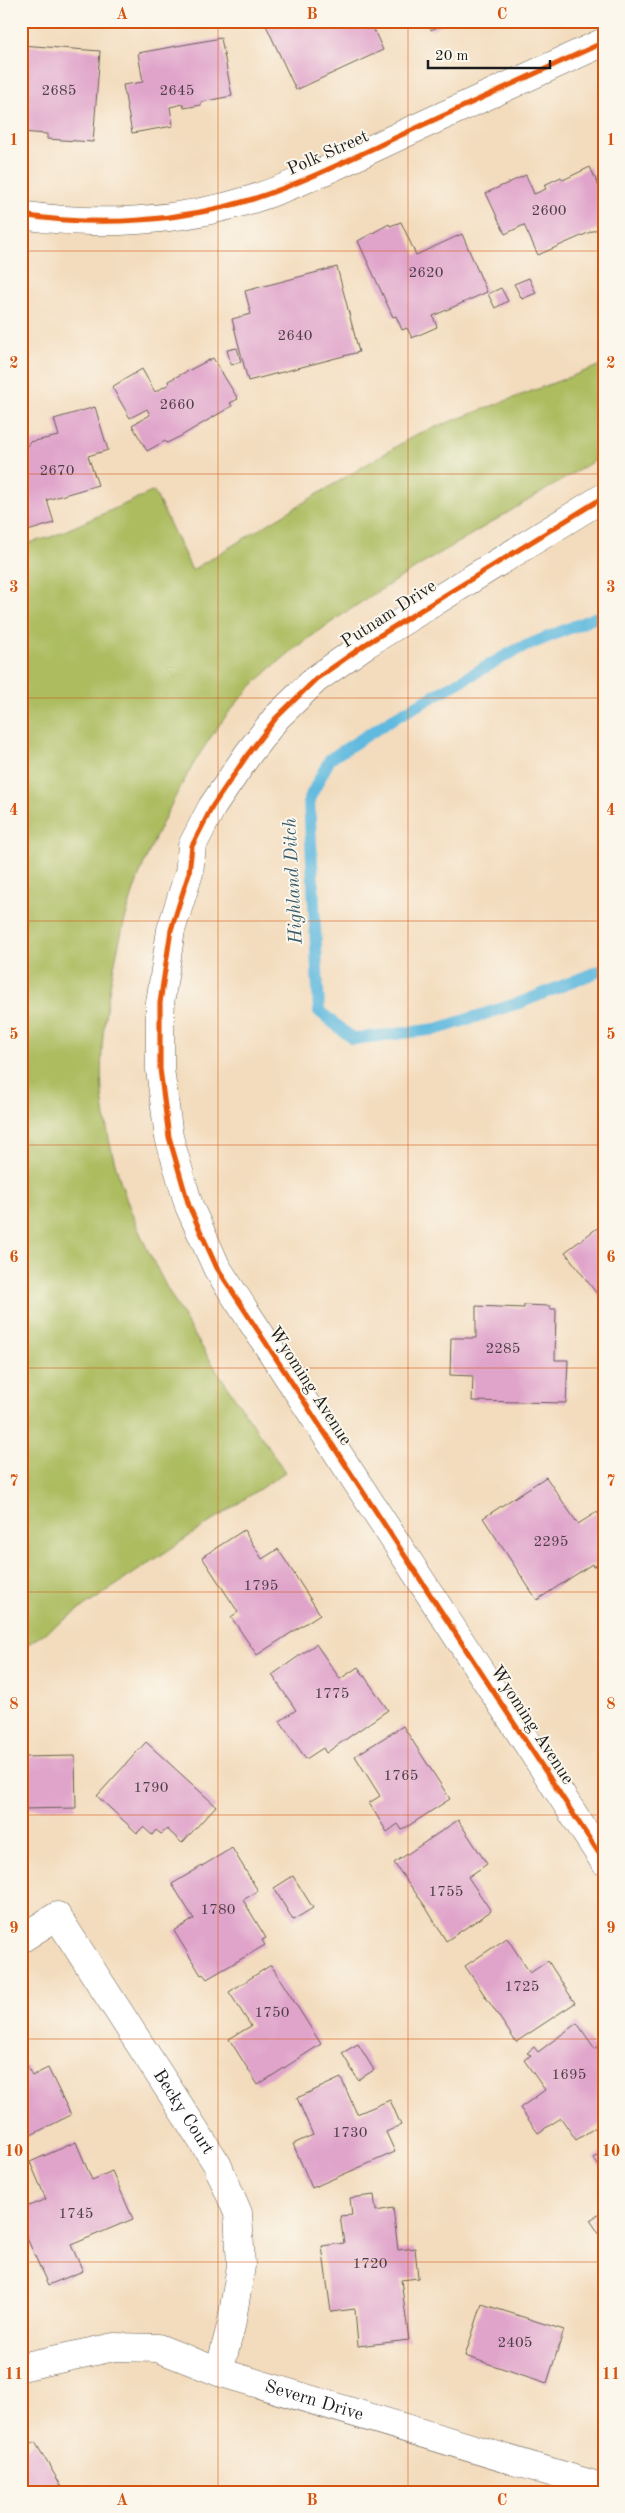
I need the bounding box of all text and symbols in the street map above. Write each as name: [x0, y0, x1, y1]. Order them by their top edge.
text: A: [116, 7, 128, 23]
text: B: [306, 7, 318, 23]
text: C: [497, 7, 507, 23]
scale bar: [428, 38, 550, 70]
text: 20 m: [435, 49, 469, 64]
house number: 2685: [42, 84, 76, 99]
house number: 2645: [160, 84, 194, 99]
street label: Polk Street: [285, 127, 371, 179]
text: 1: [9, 133, 19, 149]
text: 1: [606, 133, 616, 149]
house number: 2600: [532, 204, 566, 219]
house number: 2620: [409, 266, 443, 281]
house number: 2640: [278, 329, 312, 344]
text: 2: [9, 356, 19, 372]
text: 2: [606, 356, 616, 372]
house number: 2660: [160, 398, 194, 413]
house number: 2670: [40, 464, 74, 479]
street label: Putnam Drive: [338, 577, 440, 651]
text: 3: [9, 580, 19, 596]
text: 3: [606, 580, 616, 596]
text: 4: [9, 803, 19, 819]
text: 4: [606, 803, 616, 819]
water label: Highland Ditch: [281, 817, 307, 946]
text: 5: [9, 1027, 19, 1043]
text: 5: [606, 1027, 616, 1043]
text: 6: [9, 1250, 19, 1266]
text: 6: [606, 1250, 616, 1266]
street label: Wyoming Avenue: [265, 1323, 355, 1449]
house number: 2285: [486, 1342, 520, 1357]
text: 7: [9, 1474, 19, 1490]
text: 7: [606, 1474, 616, 1490]
house number: 2295: [534, 1535, 568, 1550]
house number: 1795: [244, 1579, 278, 1594]
street label: Wyoming Avenue: [487, 1662, 577, 1788]
house number: 1775: [315, 1687, 349, 1702]
text: 8: [9, 1697, 19, 1713]
text: 8: [606, 1697, 616, 1713]
house number: 1765: [384, 1769, 418, 1784]
house number: 1790: [134, 1781, 168, 1796]
house number: 1755: [429, 1885, 463, 1900]
house number: 1780: [201, 1903, 235, 1918]
text: 9: [9, 1921, 19, 1937]
text: 9: [606, 1921, 616, 1937]
house number: 1725: [505, 1980, 539, 1995]
house number: 1750: [255, 2006, 289, 2021]
street label: Becky Court: [150, 2066, 217, 2158]
house number: 1695: [552, 2068, 586, 2083]
house number: 1730: [333, 2126, 367, 2141]
text: 10: [5, 2144, 23, 2160]
text: 10: [602, 2144, 620, 2160]
house number: 1745: [59, 2207, 93, 2222]
house number: 1720: [353, 2257, 387, 2272]
house number: 2405: [498, 2336, 532, 2351]
text: 11: [5, 2367, 23, 2383]
text: 11: [602, 2367, 620, 2383]
street label: Severn Drive: [263, 2377, 365, 2424]
text: A: [116, 2493, 128, 2509]
text: B: [306, 2493, 318, 2509]
text: C: [497, 2493, 507, 2509]

